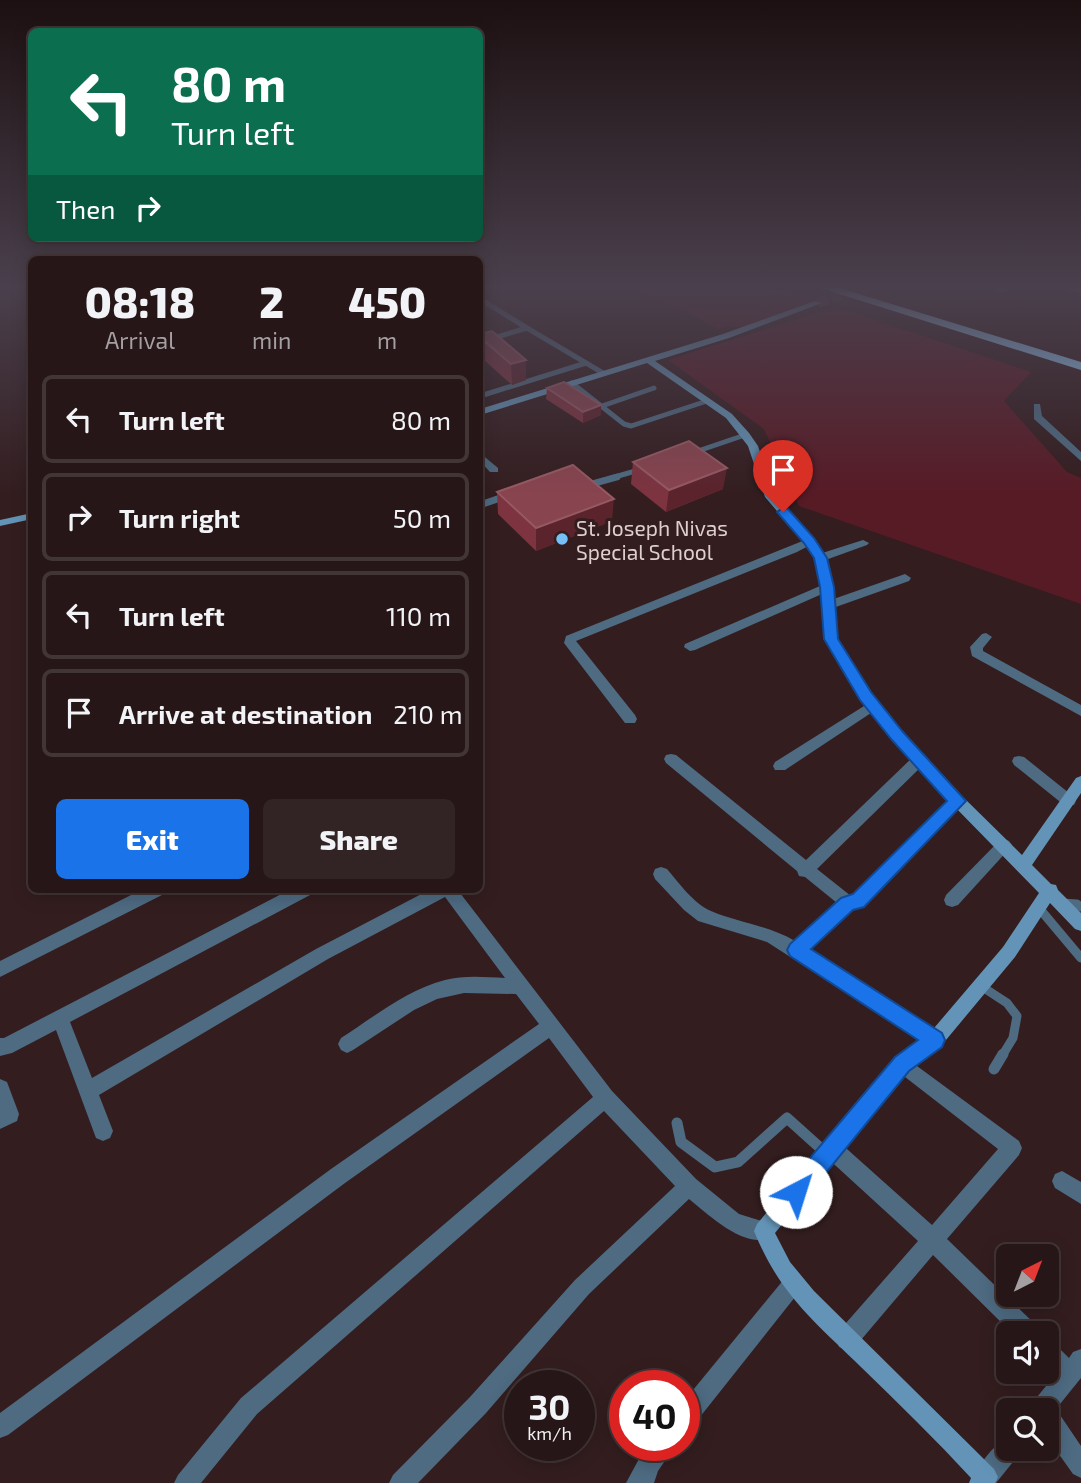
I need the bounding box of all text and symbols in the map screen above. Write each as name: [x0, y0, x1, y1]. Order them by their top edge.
text: 80 m: [171, 53, 286, 112]
icon: left: [56, 56, 147, 147]
text: Turn left: [171, 113, 295, 151]
icon: right: [129, 189, 167, 227]
text: Then: [56, 193, 115, 224]
text: 08:18: [85, 276, 195, 326]
text: 2: [259, 276, 284, 326]
text: 450: [348, 276, 426, 326]
text: Arrival: [105, 326, 175, 354]
text: min: [252, 326, 291, 354]
text: m: [377, 326, 397, 354]
icon: left: [60, 400, 98, 438]
text: Turn left: [119, 404, 225, 435]
text: 80 m: [391, 404, 451, 435]
pin: [753, 440, 813, 512]
icon: arrive: [764, 451, 802, 489]
icon: right: [60, 498, 98, 536]
text: Turn right: [119, 502, 240, 533]
text: 50 m: [393, 502, 451, 533]
place label: St. Joseph Nivas Special School: [576, 515, 728, 564]
marker: St. Joseph Nivas Special School: [554, 531, 570, 547]
icon: left: [60, 596, 98, 634]
text: Turn left: [119, 600, 225, 631]
text: 110 m: [386, 600, 451, 631]
icon: arrive: [60, 694, 98, 732]
text: Arrive at destination: [119, 698, 372, 729]
text: 210 m: [393, 698, 463, 729]
button: Exit: [56, 799, 249, 879]
button: Share: [263, 799, 455, 879]
position arrow: [759, 1155, 833, 1229]
north arrow: [996, 1244, 1059, 1307]
map controls: [996, 1244, 1059, 1461]
button: sound: [996, 1321, 1059, 1384]
speed limit sign: 40: [609, 1370, 700, 1461]
text: 30: [529, 1385, 570, 1427]
button: search: [996, 1398, 1059, 1461]
text: km/h: [527, 1422, 572, 1444]

